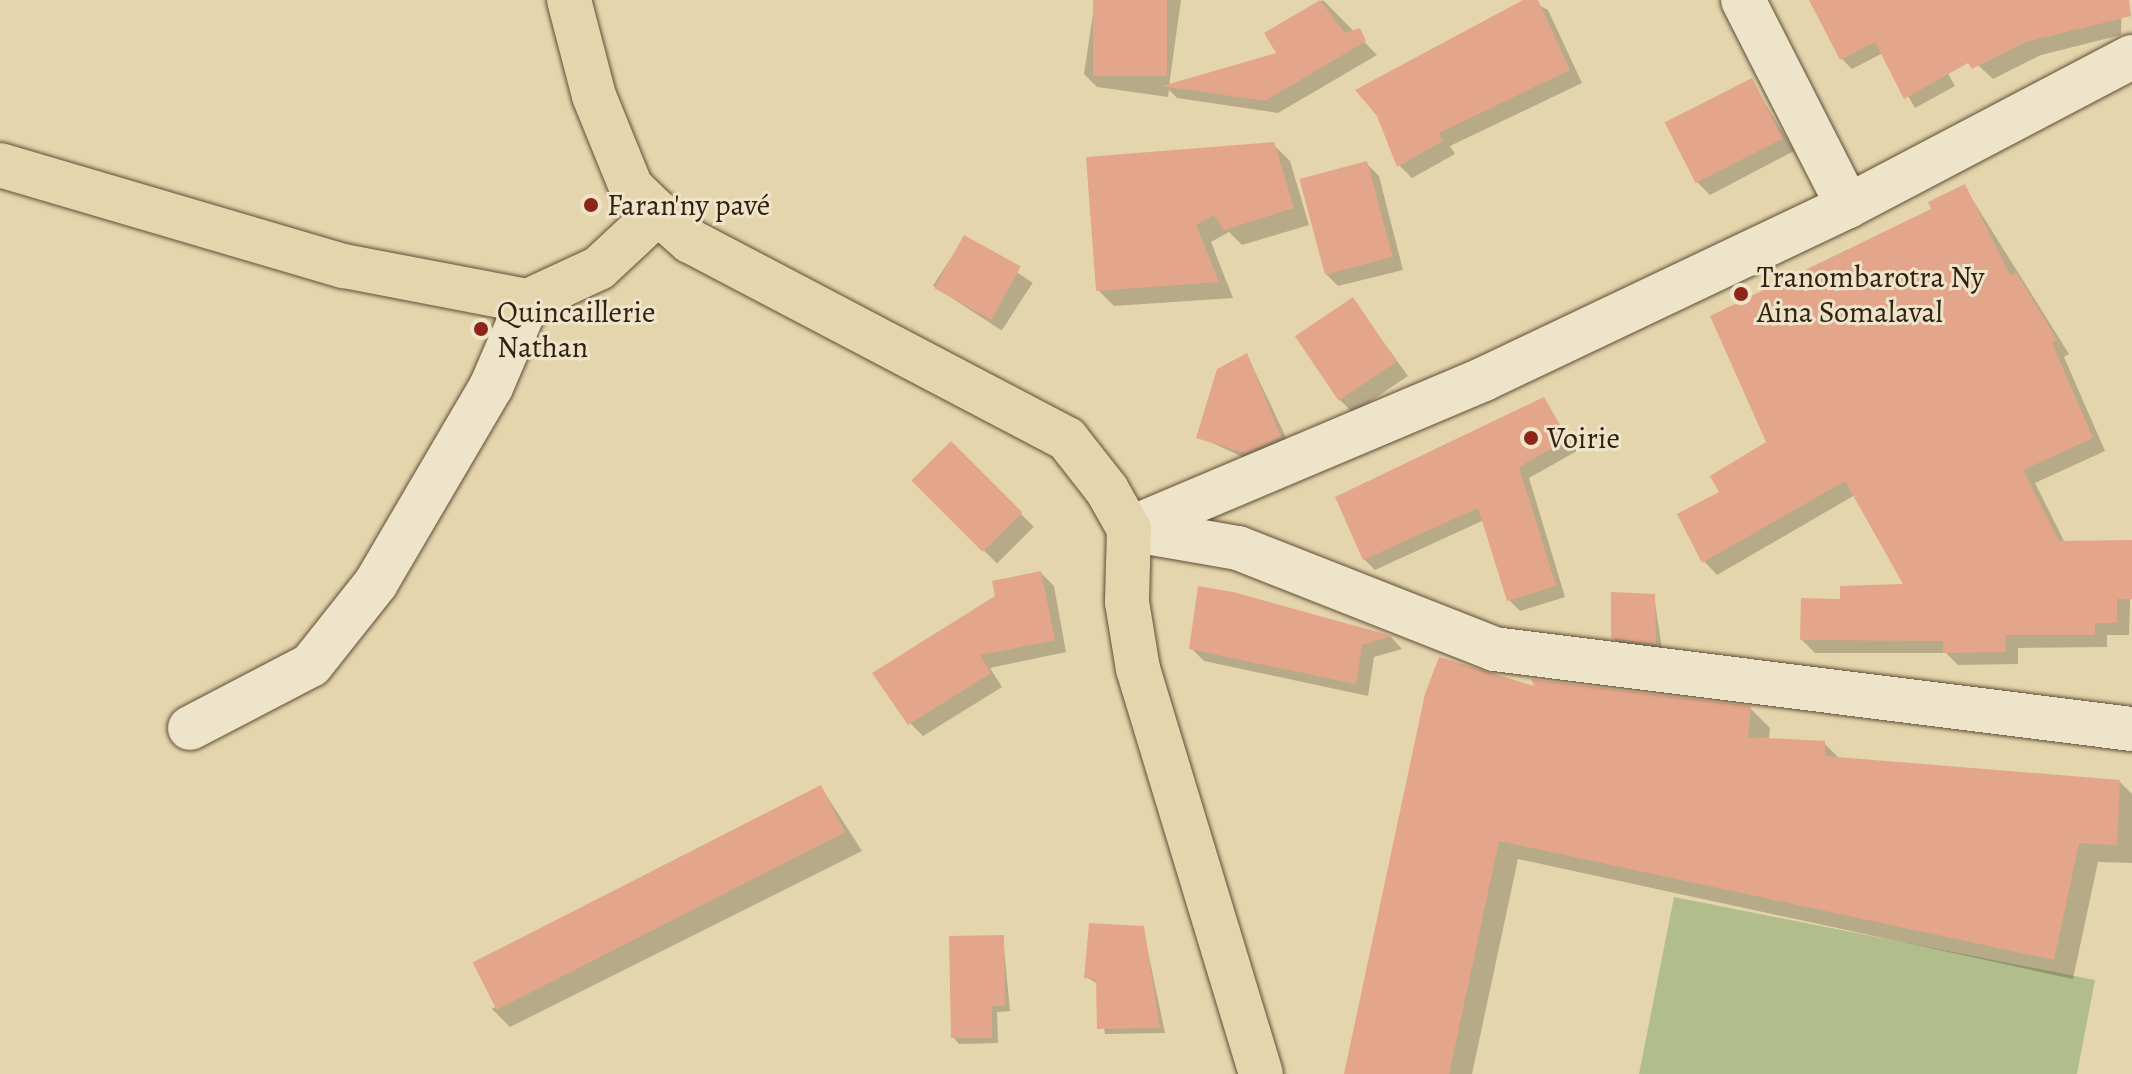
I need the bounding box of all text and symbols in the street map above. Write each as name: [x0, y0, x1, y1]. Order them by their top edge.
place label: Faran'ny pavé: [607, 187, 770, 223]
marker: Faran'ny pavé: [582, 196, 600, 214]
place label: Tranombarotra Ny Aina Somalaval: [1757, 259, 1984, 330]
marker: Tranombarotra Ny Aina Somalaval: [1732, 285, 1750, 303]
place label: Quincaillerie Nathan: [497, 294, 655, 364]
marker: Quincaillerie Nathan: [472, 320, 490, 338]
place label: Voirie: [1547, 420, 1620, 456]
marker: Voirie: [1522, 429, 1540, 447]

